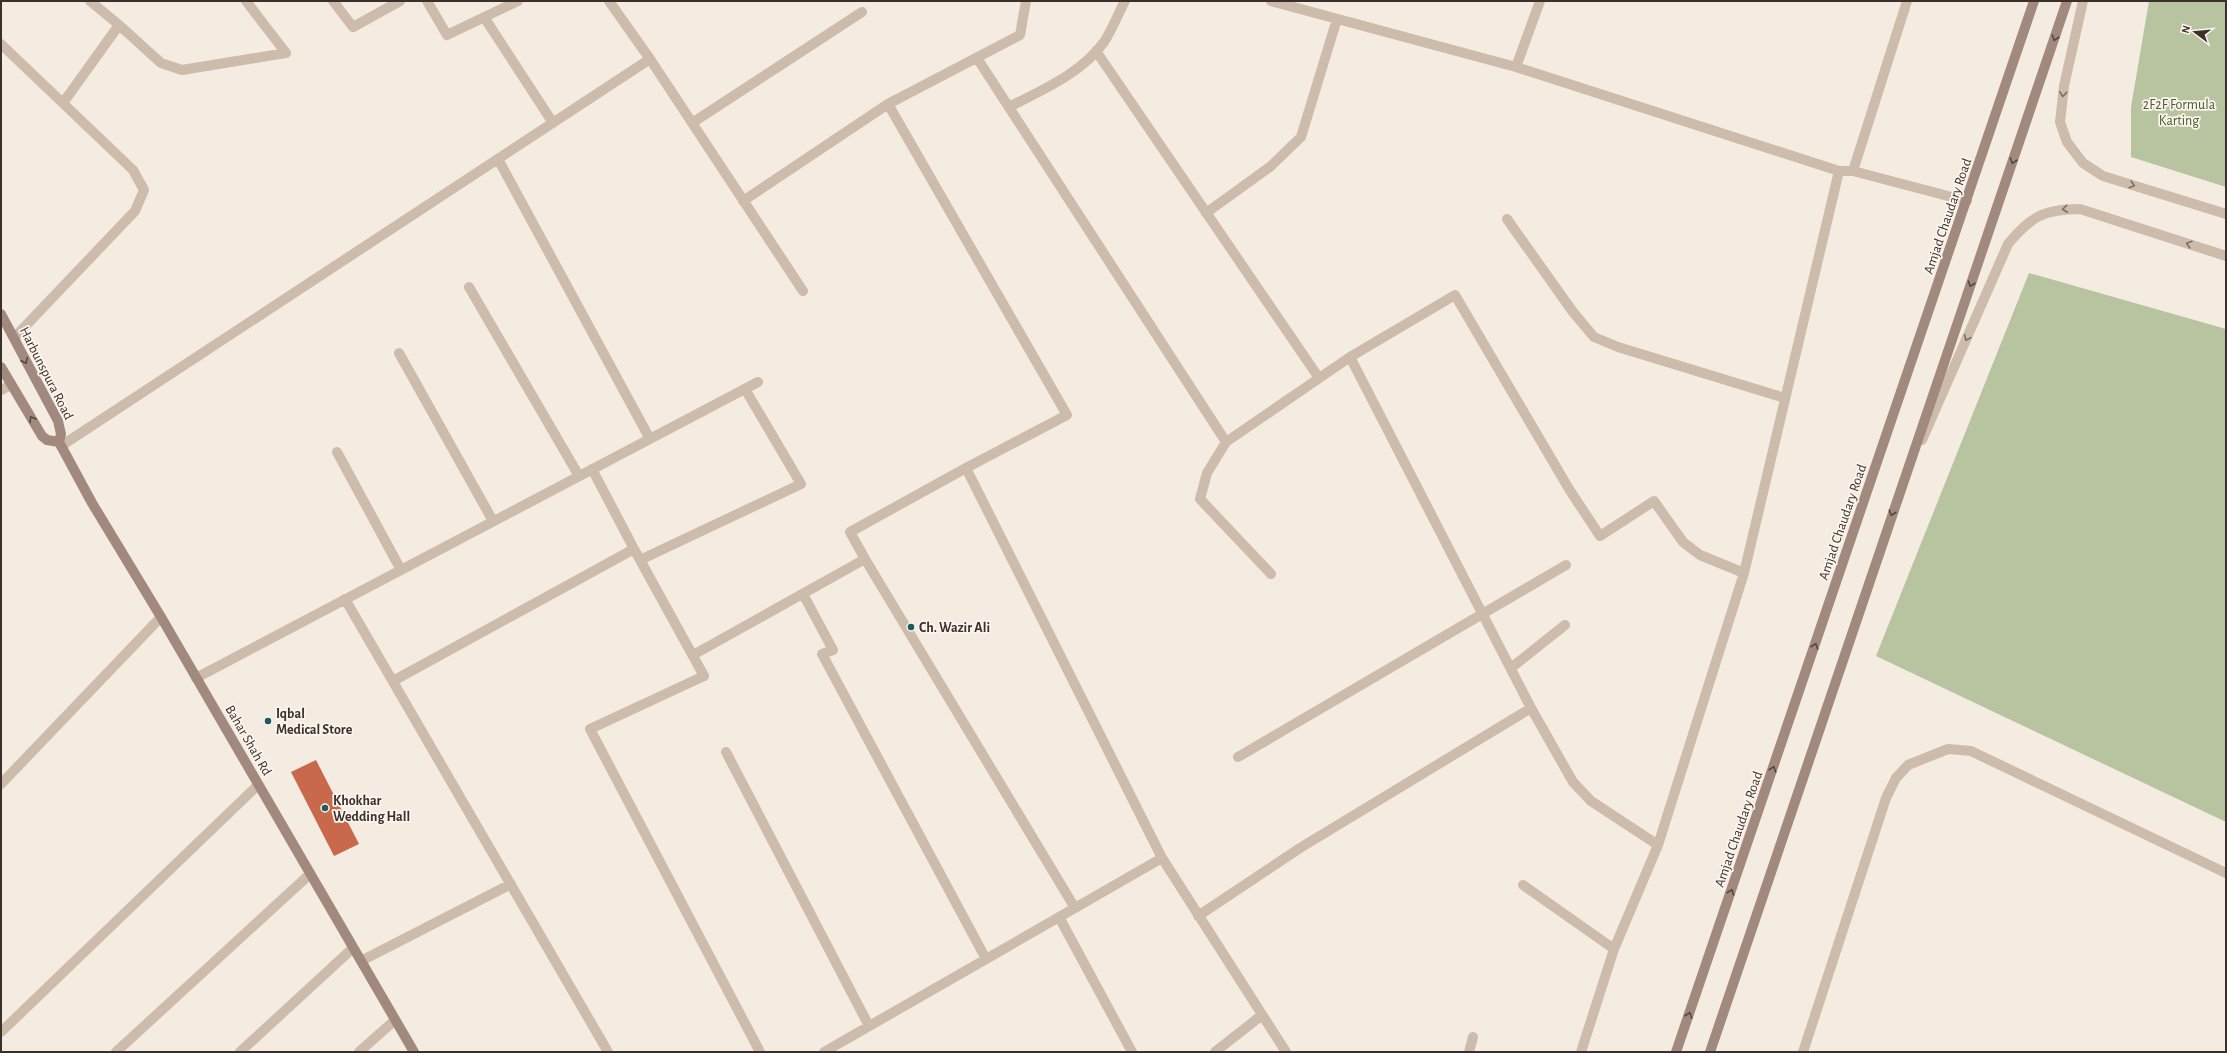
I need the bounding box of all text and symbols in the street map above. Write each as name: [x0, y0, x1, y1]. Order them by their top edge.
north arrow: [2175, 12, 2215, 52]
text: N: [2180, 24, 2192, 35]
one-way arrow: [2051, 34, 2060, 41]
one-way arrow: [2059, 91, 2068, 97]
park label: 2F2F Formula Karting: [2143, 98, 2216, 128]
street label: Amjad Chaudary Road: [1922, 157, 1974, 276]
one-way arrow: [2009, 157, 2017, 164]
one-way arrow: [2128, 180, 2135, 189]
one-way arrow: [2062, 205, 2068, 214]
one-way arrow: [2186, 241, 2193, 249]
one-way arrow: [1967, 280, 1975, 287]
street label: Harbunspura Road: [17, 325, 75, 422]
one-way arrow: [1963, 335, 1971, 342]
one-way arrow: [21, 356, 28, 364]
one-way arrow: [29, 416, 36, 423]
street label: Amjad Chaudary Road: [1817, 463, 1869, 582]
one-way arrow: [1889, 509, 1897, 516]
place label: Ch. Wazir Ali: [919, 621, 990, 635]
marker: Ch. Wazir Ali: [906, 622, 916, 632]
one-way arrow: [1810, 643, 1819, 650]
street label: Bahar Shah Rd: [222, 703, 274, 778]
place label: Iqbal Medical Store: [276, 707, 353, 737]
marker: Iqbal Medical Store: [263, 716, 273, 726]
one-way arrow: [1768, 766, 1777, 773]
street label: Amjad Chaudary Road: [1713, 770, 1765, 889]
place label: Khokhar Wedding Hall: [333, 794, 410, 824]
marker: Khokhar Wedding Hall: [320, 803, 330, 813]
one-way arrow: [1726, 889, 1734, 896]
one-way arrow: [1684, 1012, 1692, 1019]

